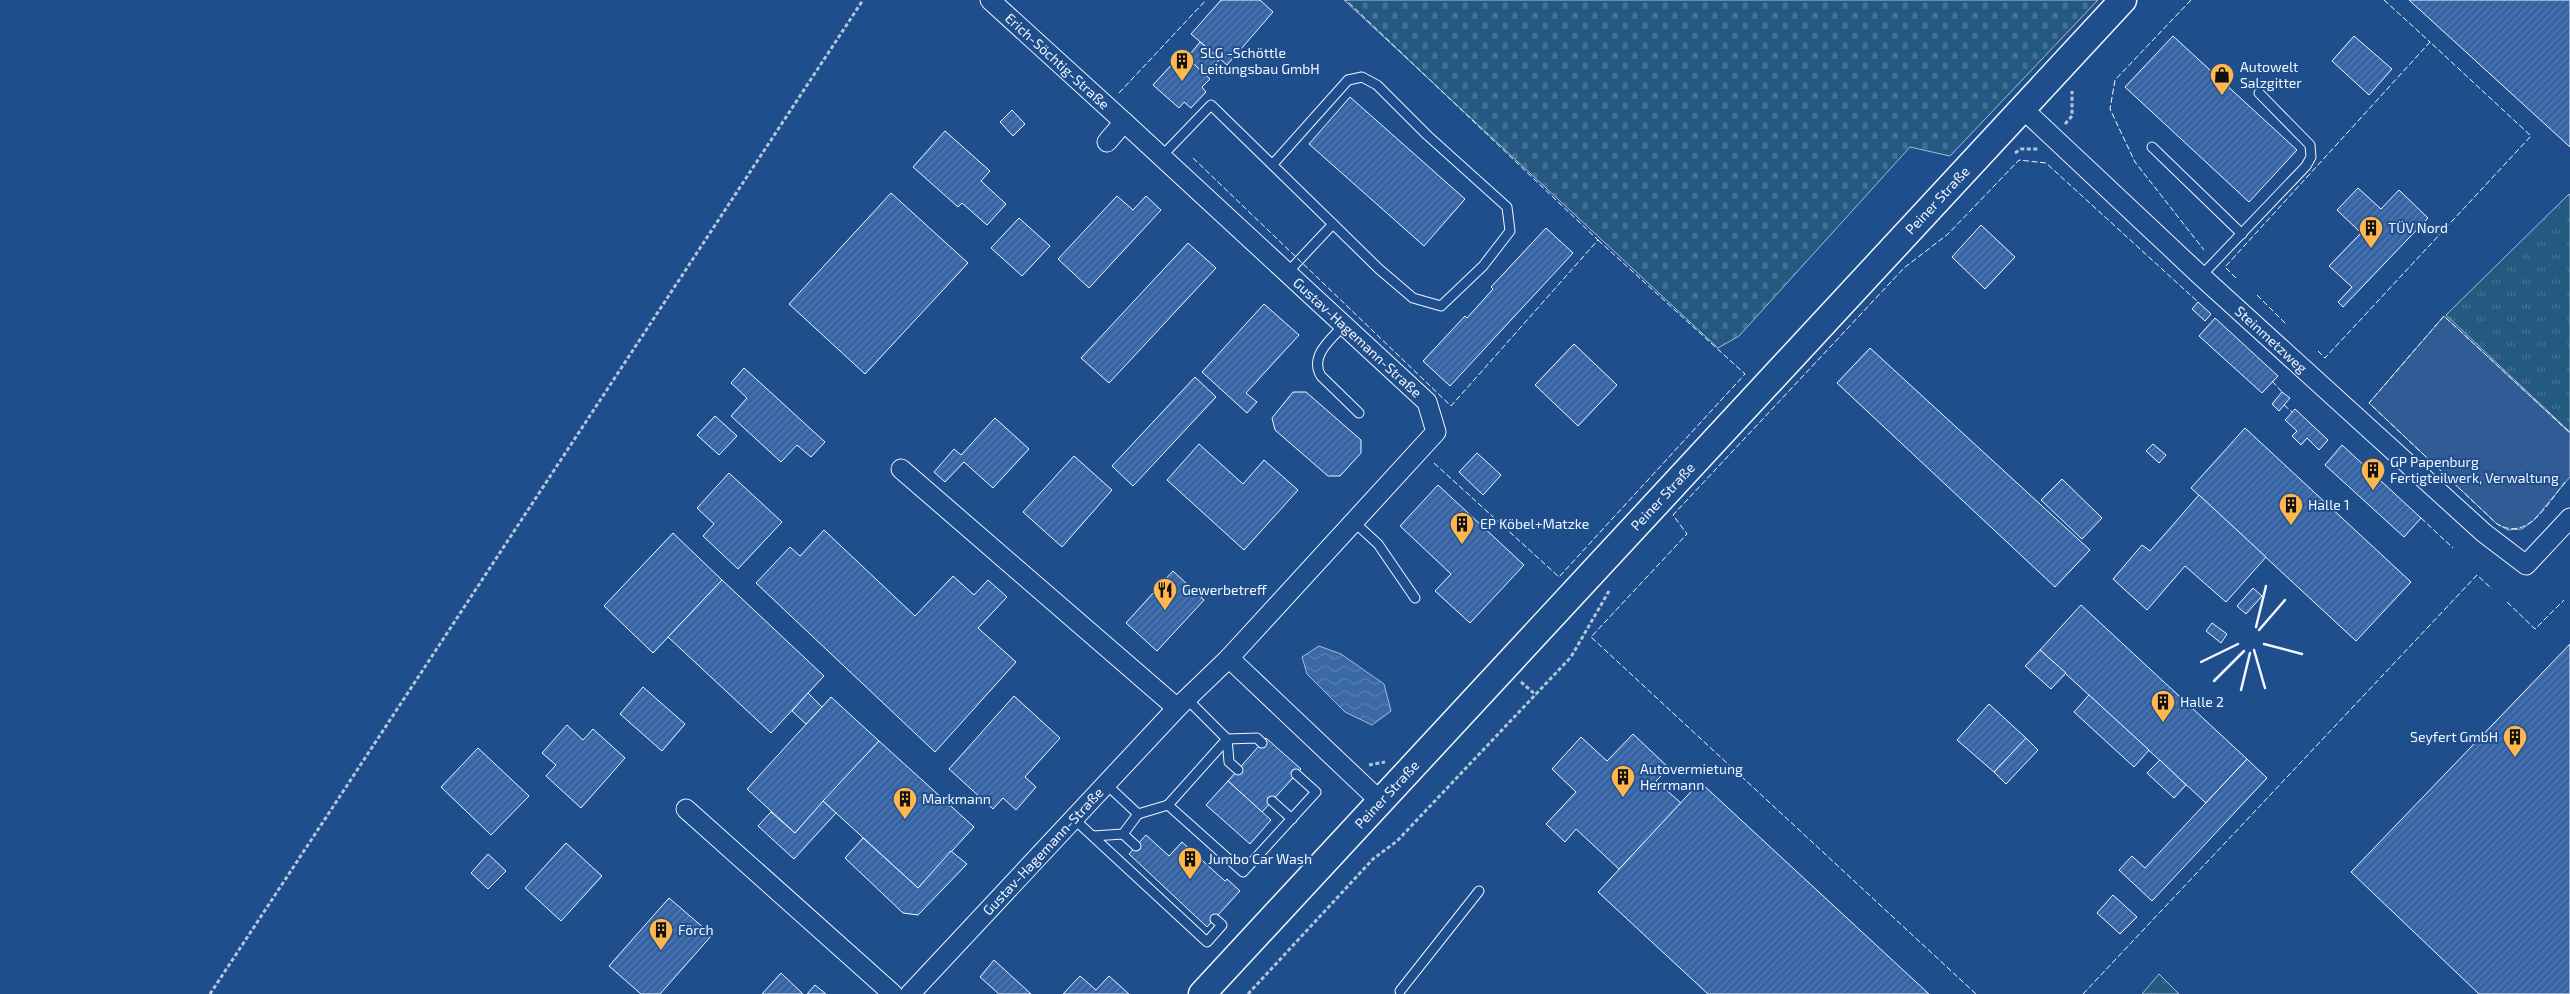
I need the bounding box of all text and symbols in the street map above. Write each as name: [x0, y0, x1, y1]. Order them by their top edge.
street label: Erich-Söchtig-Straße: [1002, 9, 1113, 113]
place label: SLG -Schöttle Leitungsbau GmbH: [1200, 44, 1320, 77]
building icon: SLG -Schöttle Leitungsbau GmbH: [1169, 48, 1195, 82]
place label: Autowelt Salzgitter: [2240, 58, 2302, 91]
shop icon: Autowelt Salzgitter: [2209, 62, 2235, 96]
street label: Peiner Straße: [1901, 162, 1973, 238]
building icon: TÜV Nord: [2358, 215, 2384, 249]
place label: TÜV Nord: [2388, 219, 2448, 236]
street label: Gustav-Hagemann-Straße: [1290, 274, 1425, 401]
street label: Steinmetzweg: [2232, 302, 2311, 376]
place label: GP Papenburg Fertigteilwerk, Verwaltung: [2390, 453, 2559, 486]
building icon: GP Papenburg Fertigteilwerk, Verwaltung: [2360, 457, 2386, 491]
street label: Peiner Straße: [1627, 459, 1698, 534]
building icon: Halle 1: [2278, 492, 2304, 526]
place label: Halle 1: [2308, 496, 2350, 513]
building icon: EP Köbel+Matzke: [1449, 511, 1475, 545]
place label: EP Köbel+Matzke: [1480, 515, 1589, 532]
restaurant icon: Gewerbetreff: [1152, 577, 1178, 611]
place label: Gewerbetreff: [1182, 581, 1268, 598]
building icon: Halle 2: [2150, 689, 2176, 723]
place label: Halle 2: [2180, 693, 2224, 710]
building icon: Seyfert GmbH: [2502, 724, 2528, 758]
place label: Seyfert GmbH: [2410, 728, 2498, 745]
street label: Peiner Straße: [1351, 757, 1422, 832]
place label: Autovermietung Herrmann: [1640, 760, 1743, 793]
building icon: Autovermietung Herrmann: [1610, 764, 1636, 798]
street label: Gustav-Hagemann-Straße: [979, 784, 1107, 919]
building icon: Markmann: [892, 786, 918, 820]
place label: Markmann: [922, 790, 991, 807]
building icon: Jumbo Car Wash: [1177, 846, 1203, 880]
place label: Jumbo Car Wash: [1208, 850, 1312, 867]
building icon: Förch: [648, 917, 674, 951]
place label: Förch: [678, 921, 714, 938]

